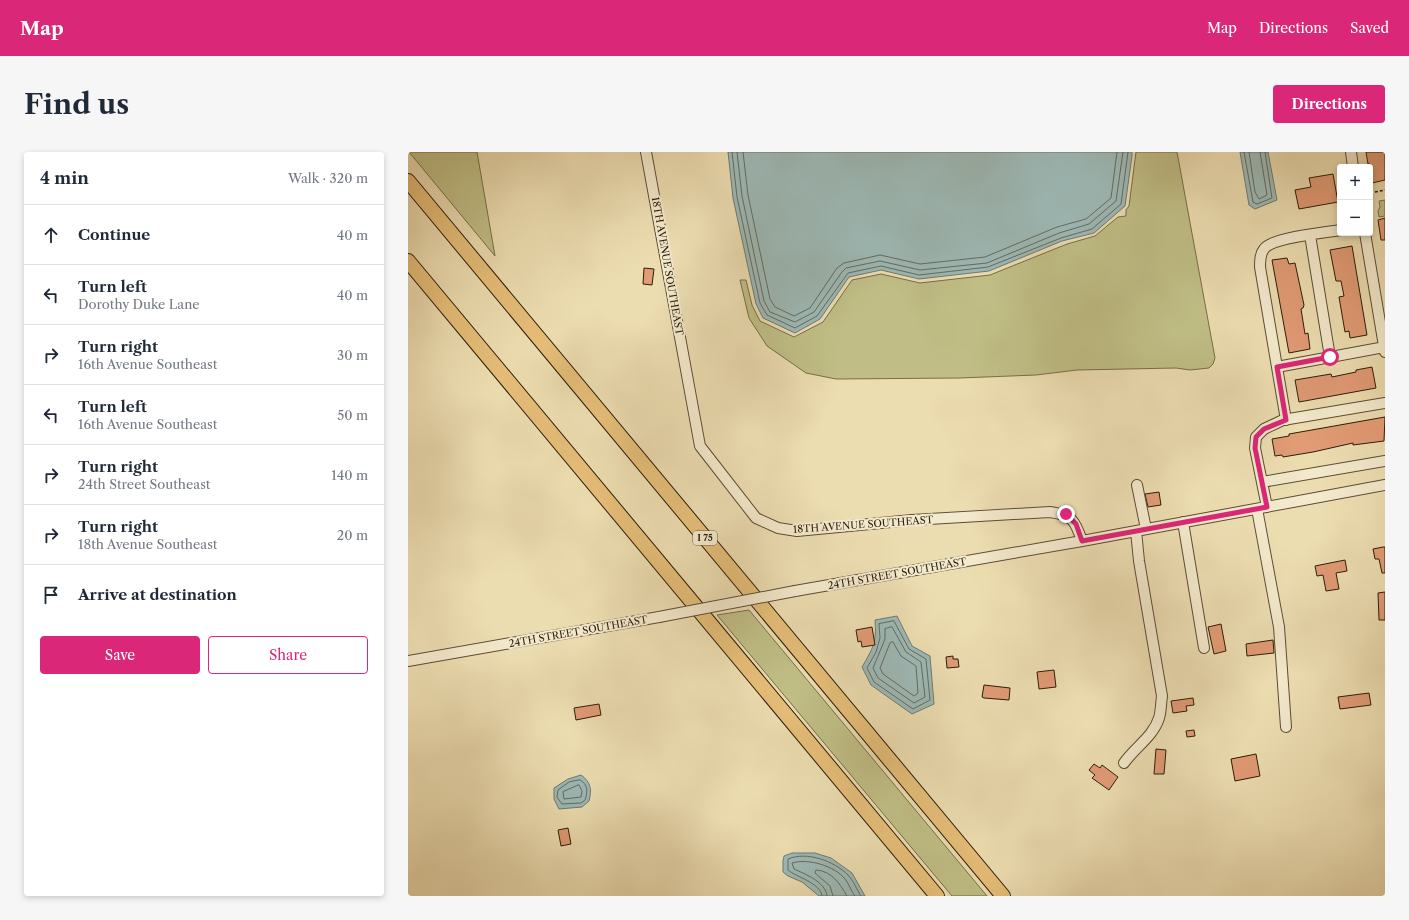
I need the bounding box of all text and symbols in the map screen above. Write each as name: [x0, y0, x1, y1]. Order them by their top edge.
text: Map: [20, 17, 64, 40]
text: Map: [1207, 19, 1237, 37]
text: Directions: [1259, 19, 1328, 37]
text: Saved: [1350, 19, 1389, 37]
button: Directions: [1273, 85, 1385, 123]
text: Find us: [24, 87, 129, 121]
map controls: [1337, 164, 1373, 236]
button: +: [1337, 164, 1373, 200]
text: 4 min: [40, 168, 89, 188]
text: Walk · 320 m: [288, 170, 368, 186]
street label: 18TH AVENUE SOUTHEAST: [649, 196, 686, 337]
button: −: [1337, 200, 1373, 236]
icon: ahead: [40, 224, 62, 246]
text: Continue: [78, 225, 150, 244]
text: 40 m: [337, 227, 368, 243]
text: Turn left: [78, 277, 147, 296]
icon: left: [40, 284, 62, 306]
text: 40 m: [337, 287, 368, 303]
text: Dorothy Duke Lane: [78, 296, 200, 312]
text: Turn right: [78, 337, 158, 356]
icon: right: [40, 344, 62, 366]
text: 30 m: [337, 347, 368, 363]
route start: [1321, 348, 1339, 366]
text: 16th Avenue Southeast: [78, 356, 217, 372]
text: Turn left: [78, 397, 147, 416]
icon: left: [40, 404, 62, 426]
text: 50 m: [337, 407, 368, 423]
text: 16th Avenue Southeast: [78, 416, 217, 432]
text: Turn right: [78, 457, 158, 476]
icon: right: [40, 464, 62, 486]
text: 140 m: [331, 467, 368, 483]
text: 24th Street Southeast: [78, 476, 210, 492]
route end: [1057, 505, 1075, 523]
street label: 18TH AVENUE SOUTHEAST: [793, 513, 934, 536]
text: Turn right: [78, 517, 158, 536]
icon: right: [40, 524, 62, 546]
text: 20 m: [337, 527, 368, 543]
road number: I 75: [693, 531, 717, 545]
text: 18th Avenue Southeast: [78, 536, 217, 552]
street label: 24TH STREET SOUTHEAST: [827, 555, 968, 592]
icon: arrive: [40, 584, 62, 606]
text: Arrive at destination: [78, 585, 237, 604]
street label: 24TH STREET SOUTHEAST: [508, 613, 649, 650]
button: Save: [40, 636, 200, 674]
button: Share: [208, 636, 368, 674]

